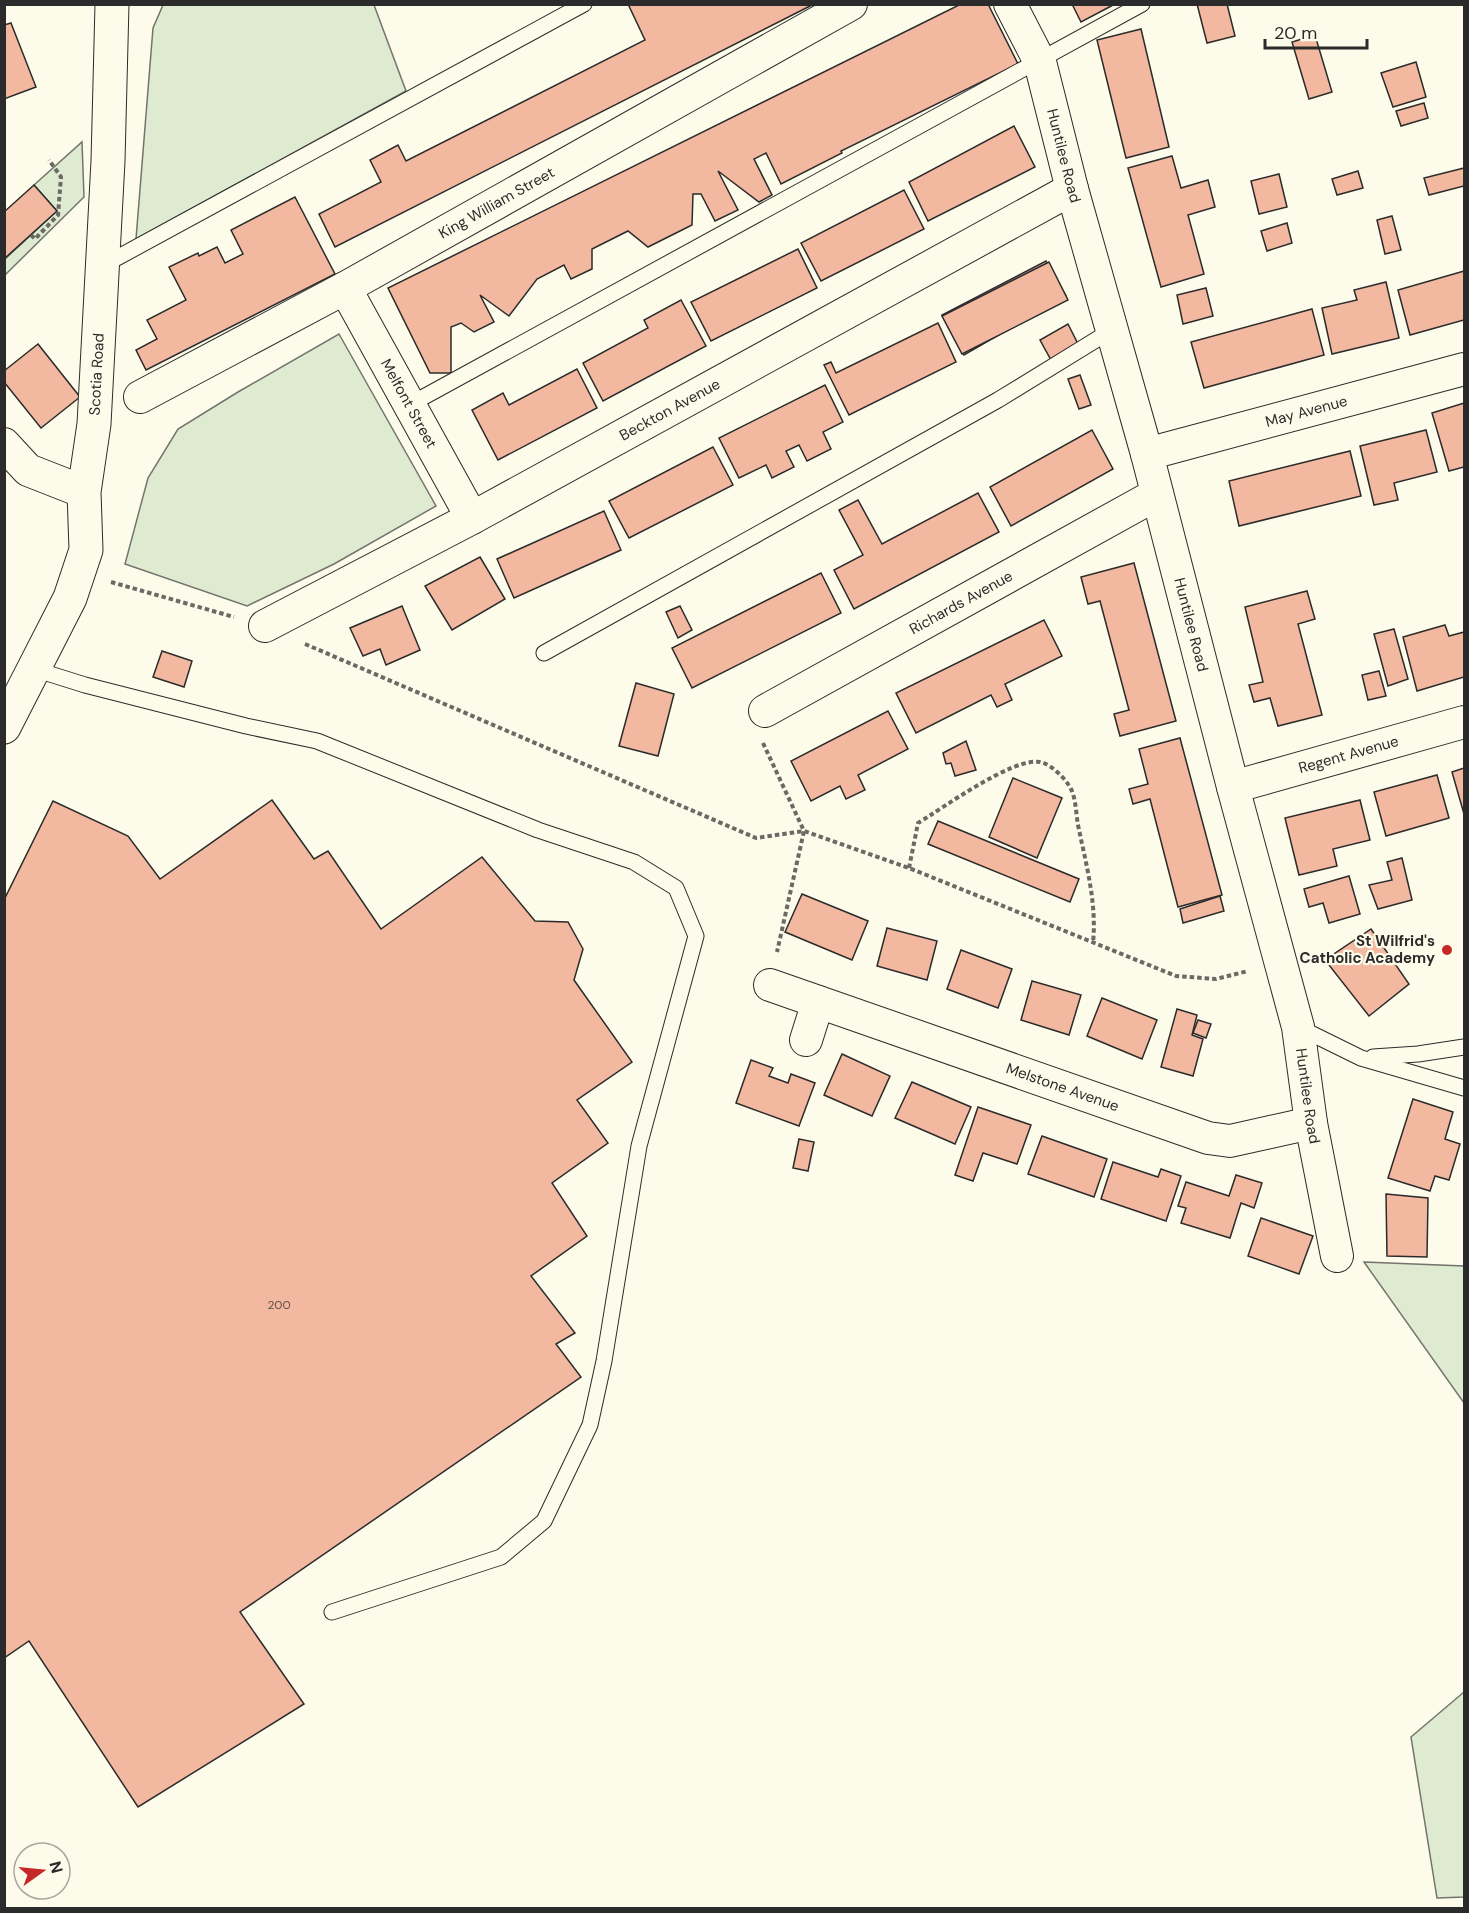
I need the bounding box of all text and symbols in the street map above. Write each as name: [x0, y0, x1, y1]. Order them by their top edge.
scale bar: [1265, 12, 1367, 50]
text: 20 m: [1274, 21, 1317, 45]
street label: Huntilee Road: [1042, 107, 1085, 205]
street label: King William Street: [435, 162, 558, 243]
street label: Scotia Road: [84, 333, 109, 416]
street label: Melfont Street: [376, 355, 442, 452]
street label: Beckton Avenue: [616, 374, 724, 445]
street label: May Avenue: [1263, 391, 1349, 432]
street label: Richards Avenue: [906, 566, 1016, 639]
street label: Huntilee Road: [1169, 576, 1213, 674]
street label: Regent Avenue: [1296, 731, 1401, 778]
place label: St Wilfrid's Catholic Academy: [1300, 931, 1435, 968]
marker: St Wilfrid's Catholic Academy: [1440, 943, 1454, 957]
street label: Huntilee Road: [1291, 1047, 1325, 1146]
street label: Melstone Avenue: [1003, 1058, 1122, 1116]
house number: 200: [267, 1297, 291, 1313]
north arrow: [12, 1841, 72, 1901]
text: N: [44, 1859, 68, 1876]

